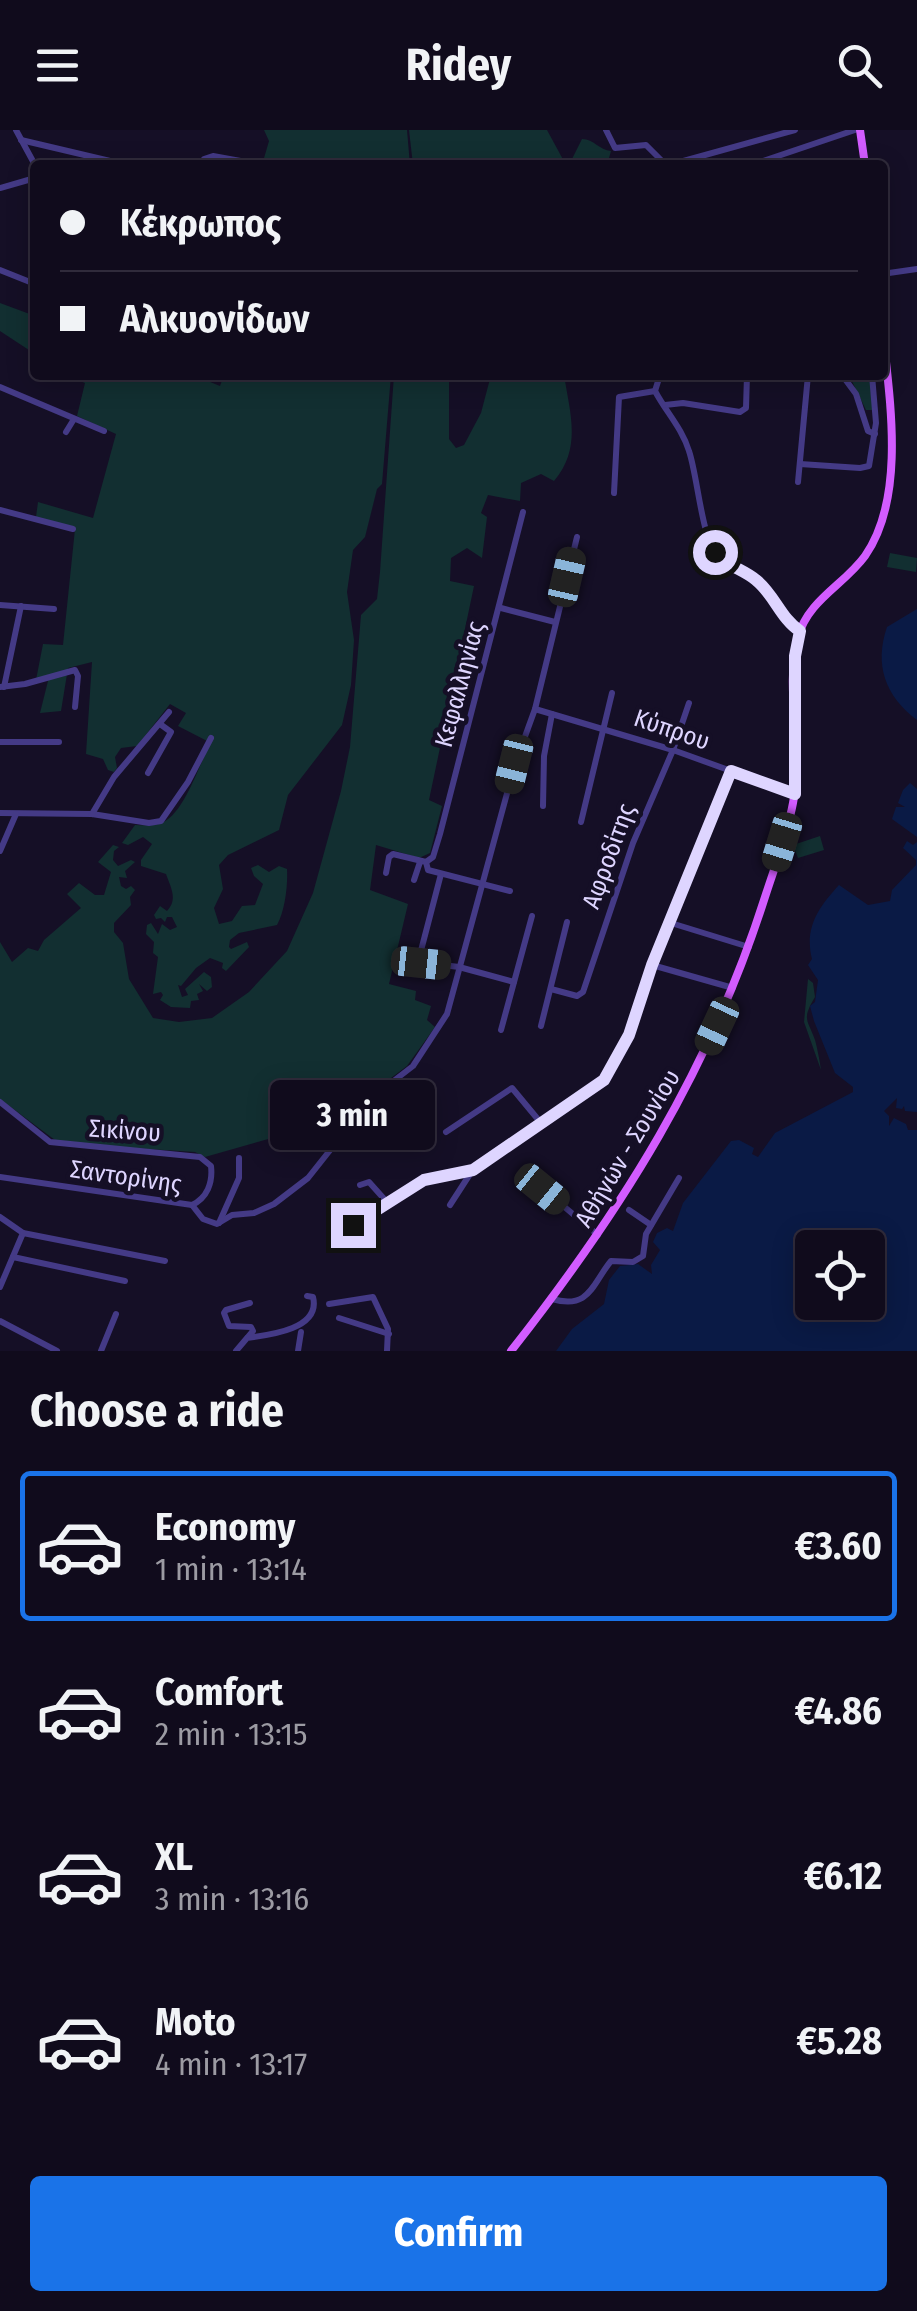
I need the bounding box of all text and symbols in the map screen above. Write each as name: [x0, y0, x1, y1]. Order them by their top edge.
icon: menu: [30, 38, 85, 93]
text: Ridey: [406, 38, 511, 92]
icon: search: [832, 38, 887, 93]
text: Κέκρωπος: [120, 200, 281, 246]
text: Αλκυονίδων: [120, 296, 309, 342]
route start: [693, 530, 738, 575]
car: [546, 544, 588, 610]
street label: Κεφαλληνίας: [429, 618, 491, 750]
street label: Κύπρου: [630, 703, 713, 757]
car: [492, 731, 536, 797]
street label: Αφροδίτης: [576, 799, 642, 913]
car: [759, 809, 805, 875]
car: [390, 945, 452, 981]
car: [691, 992, 743, 1060]
street label: Αθήνών - Σουνίου: [569, 1064, 687, 1233]
callout: 3 min: [270, 1080, 436, 1150]
text: 3 min: [317, 1096, 388, 1134]
street label: Σικίνου: [88, 1114, 162, 1148]
street label: Σαντορίνης: [68, 1154, 184, 1200]
car: [509, 1158, 575, 1220]
route end: [331, 1203, 376, 1248]
map controls: [795, 1230, 885, 1320]
button: locate: [795, 1230, 885, 1320]
text: Choose a ride: [30, 1384, 284, 1438]
icon: car: [35, 1501, 125, 1591]
text: Economy: [155, 1504, 295, 1550]
text: €3.60: [795, 1523, 882, 1569]
text: 1 min · 13:14: [155, 1550, 307, 1588]
icon: car: [35, 1666, 125, 1756]
text: Comfort: [155, 1669, 283, 1715]
text: €4.86: [795, 1688, 882, 1734]
text: 2 min · 13:15: [155, 1715, 308, 1753]
icon: car: [35, 1831, 125, 1921]
text: XL: [155, 1834, 193, 1880]
text: €6.12: [804, 1853, 882, 1899]
text: 3 min · 13:16: [155, 1880, 309, 1918]
icon: car: [35, 1996, 125, 2086]
text: Moto: [155, 1999, 236, 2045]
text: €5.28: [797, 2018, 882, 2064]
text: 4 min · 13:17: [155, 2045, 307, 2083]
button: Confirm: [30, 2176, 887, 2291]

